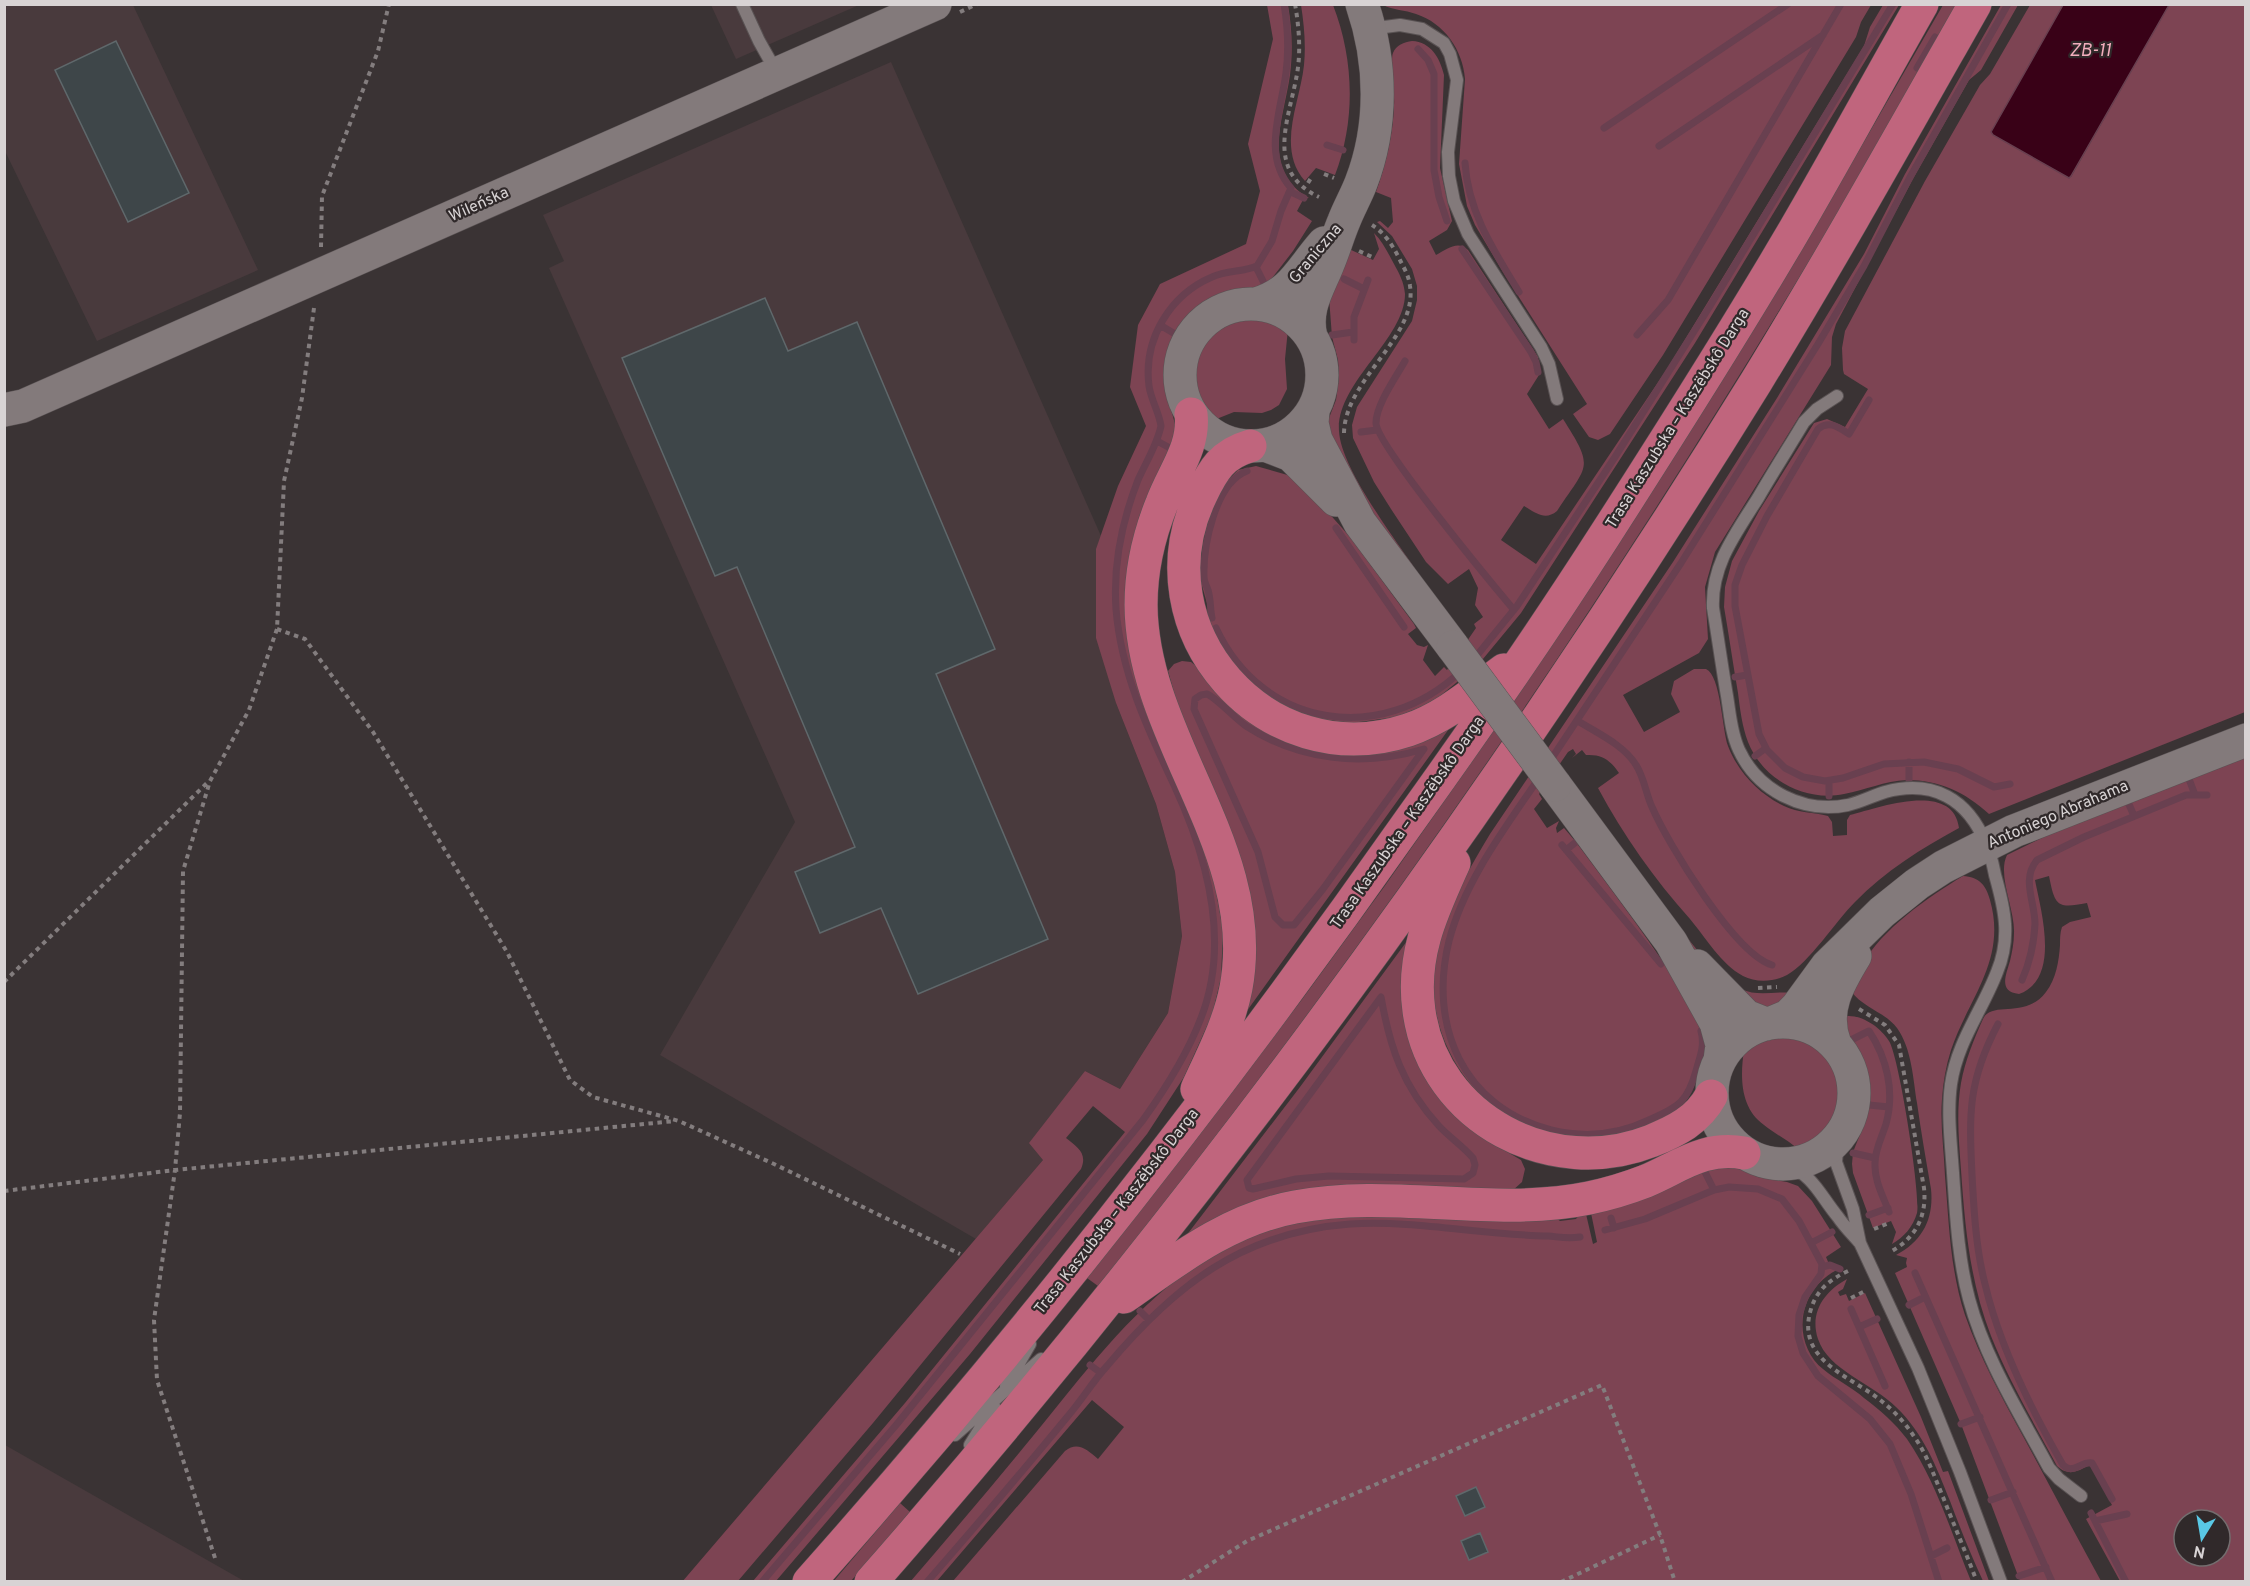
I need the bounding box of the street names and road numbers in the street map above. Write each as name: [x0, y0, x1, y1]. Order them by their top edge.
street label: Wileńska: [446, 183, 512, 227]
street label: Graniczna: [1285, 220, 1347, 288]
street label: Trasa Kaszubska – Kaszëbskô Darga: [1602, 305, 1754, 533]
street label: Trasa Kaszubska – Kaszëbskô Darga: [1326, 713, 1490, 933]
street label: Antoniego Abrahama: [1985, 776, 2131, 854]
street label: Trasa Kaszubska – Kaszëbskô Darga: [1030, 1105, 1204, 1319]

